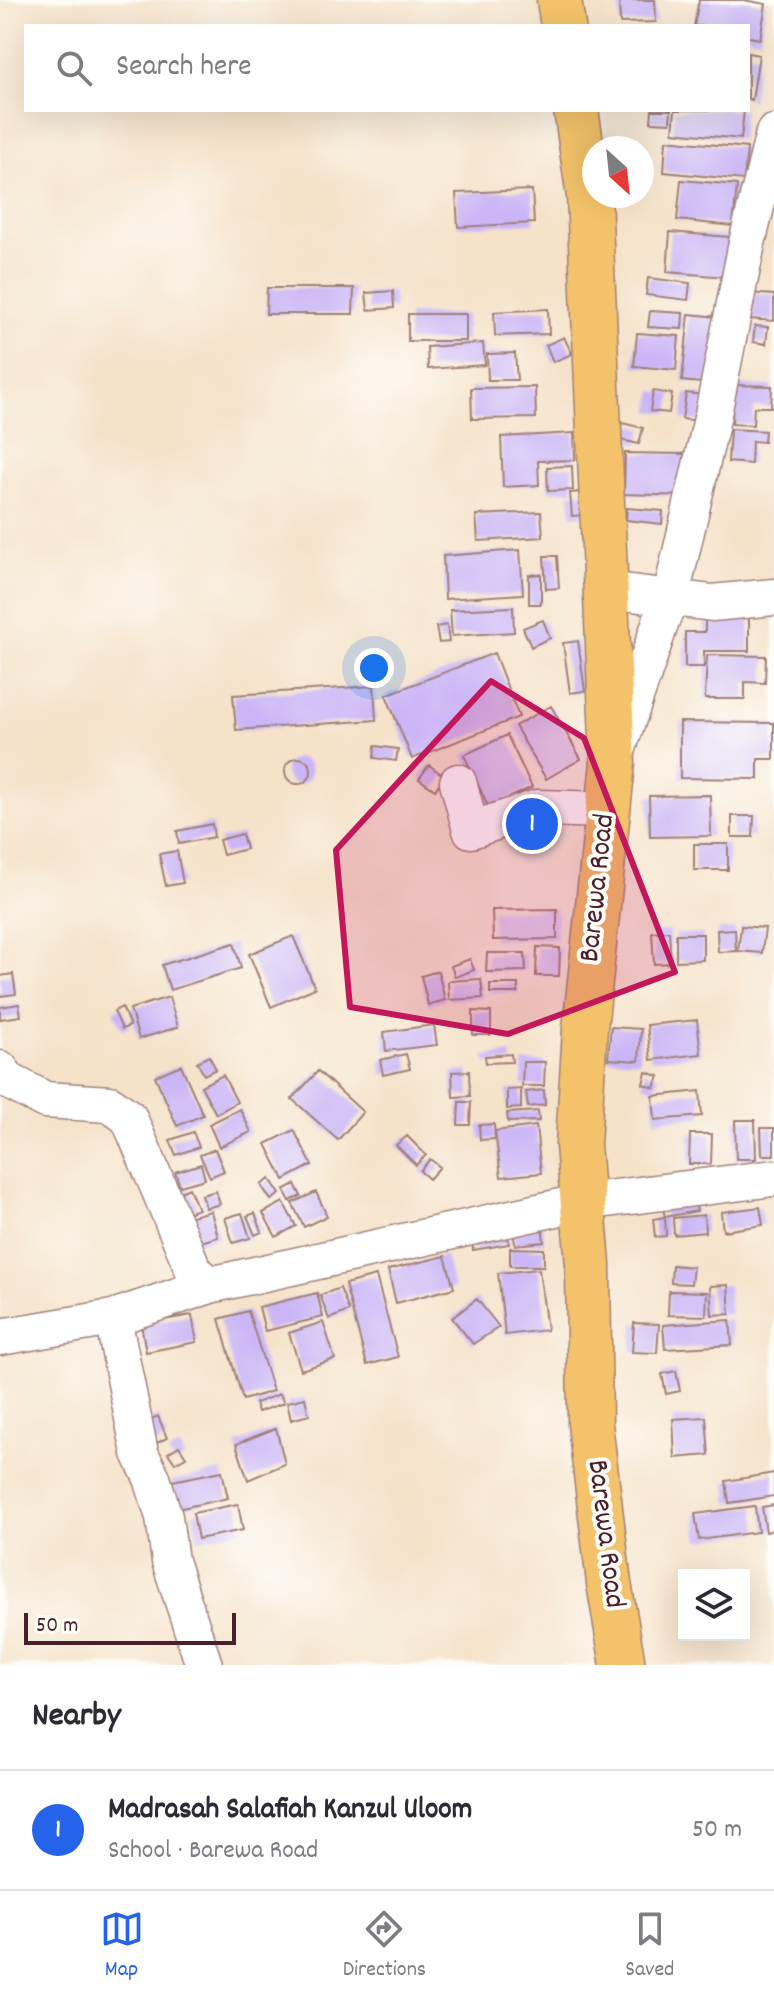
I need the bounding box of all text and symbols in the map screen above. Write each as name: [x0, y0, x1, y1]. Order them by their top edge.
search box: [24, 24, 750, 112]
icon: search: [52, 46, 96, 90]
text: Search here: [116, 47, 252, 90]
north arrow: [582, 136, 654, 208]
your location: [354, 648, 394, 688]
pin: 1: [506, 794, 558, 854]
street label: Barewa Road: [570, 812, 628, 964]
street label: Barewa Road: [574, 1457, 634, 1611]
map controls: [678, 1569, 750, 1641]
button: layers: [678, 1569, 750, 1641]
scale bar: [24, 1609, 236, 1645]
text: 50 m: [36, 1611, 78, 1642]
text: Nearby: [32, 1693, 121, 1742]
text: Madrasah Salafiah Kanzul Uloom: [108, 1790, 472, 1833]
text: 1: [55, 1812, 61, 1849]
text: 50 m: [692, 1812, 742, 1849]
text: School · Barewa Road: [108, 1833, 318, 1870]
tab: Map: [100, 1907, 144, 1986]
tab: Directions: [343, 1907, 426, 1986]
tab: Saved: [625, 1907, 674, 1986]

